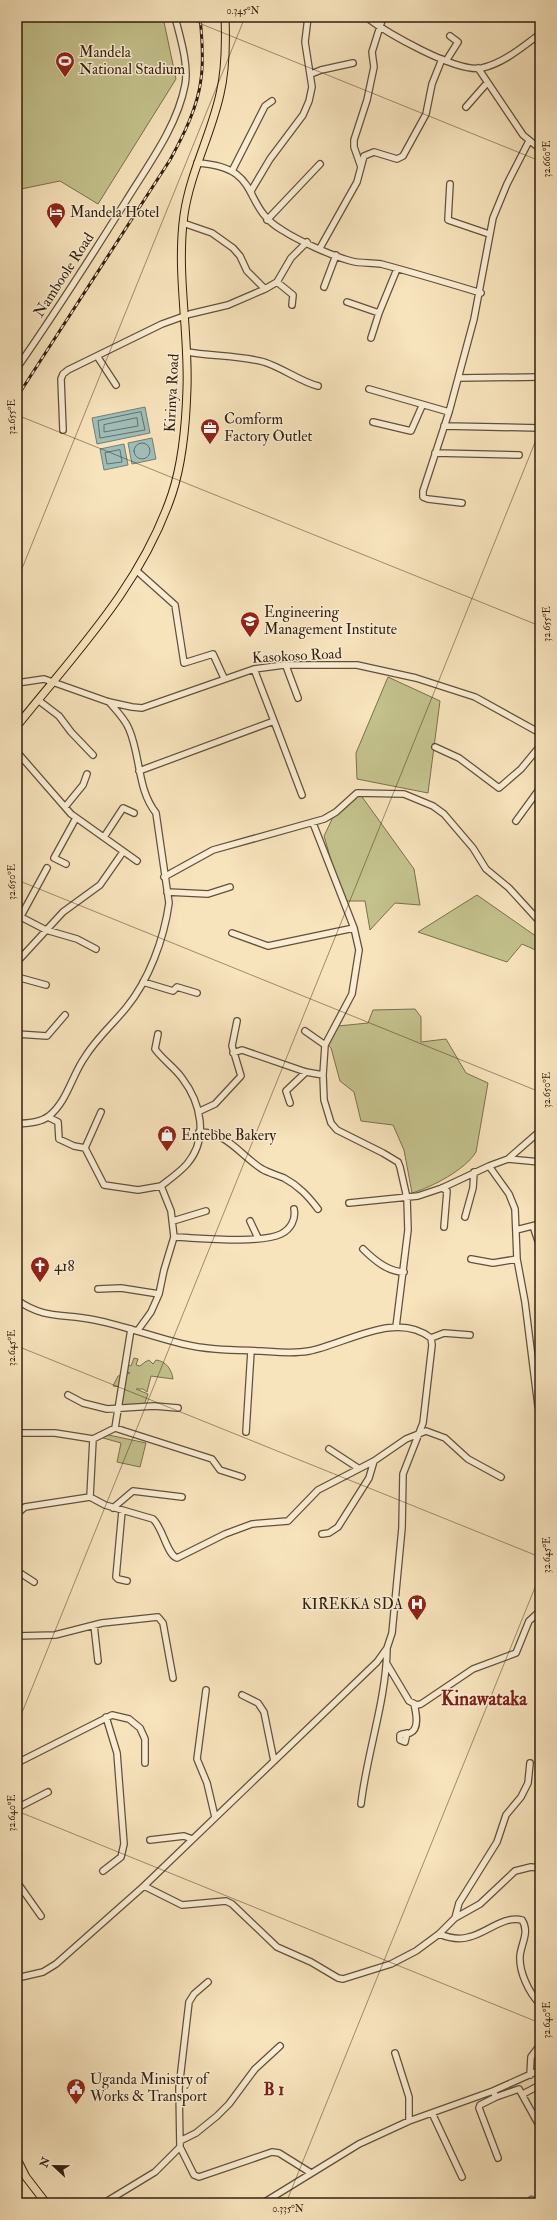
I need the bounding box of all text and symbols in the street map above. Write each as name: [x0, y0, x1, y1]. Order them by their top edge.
text: 0.345°N: [226, 5, 260, 17]
place label: Mandela National Stadium: [79, 43, 186, 79]
sports icon: Mandela National Stadium: [54, 50, 76, 78]
text: 32.660°E: [541, 141, 553, 177]
hotel icon: Mandela Hotel: [45, 201, 67, 229]
place label: Mandela Hotel: [70, 203, 160, 222]
street label: Namboole Road: [30, 229, 99, 321]
street label: Kirinya Road: [160, 353, 184, 433]
text: 32.655°E: [6, 399, 18, 435]
place label: Comform Factory Outlet: [224, 410, 312, 446]
office icon: Comform Factory Outlet: [199, 417, 221, 445]
place label: Engineering Management Institute: [264, 603, 397, 639]
text: 32.655°E: [541, 606, 553, 642]
school or university icon: Engineering Management Institute: [239, 610, 261, 638]
street label: Kasokoso Road: [252, 644, 343, 668]
text: 32.650°E: [6, 864, 18, 900]
text: 32.650°E: [541, 1072, 553, 1108]
shop icon: Entebbe Bakery: [156, 1124, 178, 1152]
place label: Entebbe Bakery: [181, 1126, 277, 1145]
church icon: 418: [29, 1255, 51, 1283]
place label: 418: [54, 1257, 74, 1276]
text: 32.645°E: [6, 1330, 18, 1366]
text: 32.645°E: [541, 1537, 553, 1573]
hospital icon: KIREKKA SDA: [406, 1593, 428, 1621]
place label: KIREKKA SDA: [301, 1595, 403, 1614]
district label: Kinawataka: [441, 1687, 528, 1711]
text: 32.640°E: [6, 1794, 18, 1832]
text: 32.640°E: [541, 2001, 553, 2039]
place label: Uganda Ministry of Works & Transport: [89, 2070, 210, 2107]
public building icon: Uganda Ministry of Works & Transport: [65, 2077, 87, 2105]
district label: B 1: [264, 2079, 284, 2100]
north arrow: [34, 2146, 74, 2186]
text: N: [37, 2154, 53, 2170]
text: 0.335°N: [272, 2203, 304, 2215]

